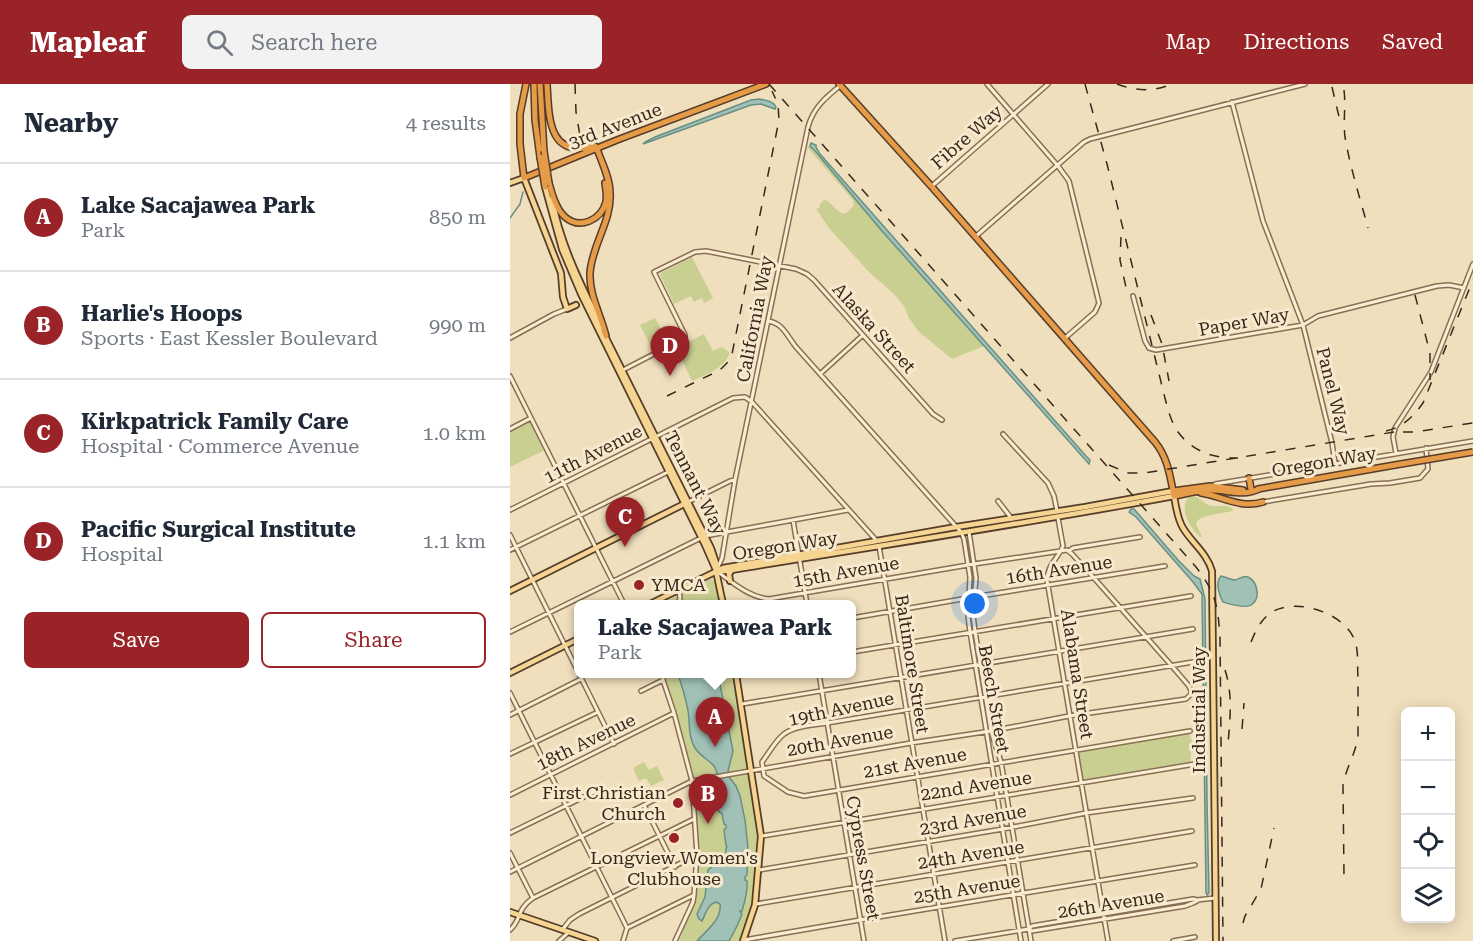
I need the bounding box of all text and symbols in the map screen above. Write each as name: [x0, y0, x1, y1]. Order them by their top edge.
search box: [182, 15, 602, 69]
text: Mapleaf: [30, 26, 146, 59]
icon: search: [203, 26, 236, 59]
text: Search here: [251, 30, 377, 55]
text: Map: [1166, 30, 1210, 54]
text: Directions: [1243, 30, 1349, 54]
text: Saved: [1382, 30, 1443, 54]
street label: 3rd Avenue: [565, 98, 664, 153]
street label: Fibre Way: [927, 100, 1007, 173]
text: Nearby: [24, 108, 118, 138]
text: 4 results: [406, 111, 486, 135]
text: Lake Sacajawea Park: [81, 193, 315, 218]
text: A: [36, 205, 51, 229]
text: 850 m: [429, 205, 486, 229]
text: Park: [81, 218, 125, 242]
street label: California Way: [732, 253, 777, 384]
street label: Alaska Street: [829, 278, 920, 377]
text: Harlie's Hoops: [81, 301, 242, 326]
street label: Paper Way: [1197, 303, 1291, 340]
text: B: [36, 313, 51, 337]
text: 990 m: [429, 313, 486, 337]
text: Sports · East Kessler Boulevard: [81, 326, 378, 350]
pin: D: [650, 326, 690, 376]
street label: Panel Way: [1312, 345, 1355, 437]
text: Kirkpatrick Family Care: [81, 409, 349, 434]
street label: 11th Avenue: [540, 420, 646, 487]
text: C: [37, 421, 51, 445]
text: 1.0 km: [422, 421, 486, 445]
street label: Tennant Way: [660, 427, 731, 539]
text: Hospital · Commerce Avenue: [81, 434, 359, 458]
street label: Oregon Way: [1270, 442, 1378, 481]
pin: C: [606, 498, 644, 547]
text: Pacific Surgical Institute: [81, 517, 356, 542]
street label: Oregon Way: [731, 527, 839, 564]
text: D: [35, 529, 52, 553]
text: 1.1 km: [422, 529, 486, 553]
text: Hospital: [81, 542, 163, 566]
street label: 16th Avenue: [1004, 551, 1114, 588]
street label: 15th Avenue: [791, 552, 901, 591]
place label: YMCA: [651, 574, 706, 595]
marker: YMCA: [632, 578, 646, 592]
your location: [960, 589, 989, 618]
street label: Baltimore Street: [891, 593, 934, 735]
popup: [574, 600, 856, 678]
street label: Alabama Street: [1057, 607, 1098, 741]
button: Save: [24, 612, 249, 668]
button: Share: [261, 612, 486, 668]
text: Lake Sacajawea Park: [598, 615, 832, 640]
text: Park: [598, 640, 642, 664]
street label: Beech Street: [975, 643, 1014, 755]
street label: Industrial Way: [1188, 646, 1209, 773]
street label: 19th Avenue: [786, 687, 896, 730]
pin: A: [696, 698, 734, 747]
map controls: [1401, 707, 1455, 923]
button: +: [1401, 707, 1455, 761]
street label: 18th Avenue: [533, 708, 639, 775]
street label: 20th Avenue: [785, 721, 895, 760]
street label: 21st Avenue: [862, 743, 968, 782]
button: −: [1401, 761, 1455, 815]
street label: 22nd Avenue: [919, 766, 1033, 805]
pin: B: [688, 774, 728, 824]
place label: First Christian Church: [542, 782, 666, 824]
street label: Cypress Street: [842, 794, 885, 922]
marker: First Christian Church: [671, 796, 685, 810]
street label: 23rd Avenue: [918, 800, 1028, 839]
button: locate: [1401, 815, 1455, 869]
marker: Longview Women's Clubhouse: [667, 831, 681, 845]
street label: 24th Avenue: [916, 836, 1026, 873]
place label: Longview Women's Clubhouse: [590, 847, 758, 889]
button: layers: [1401, 869, 1455, 923]
street label: 25th Avenue: [912, 870, 1022, 907]
street label: 26th Avenue: [1056, 885, 1166, 922]

